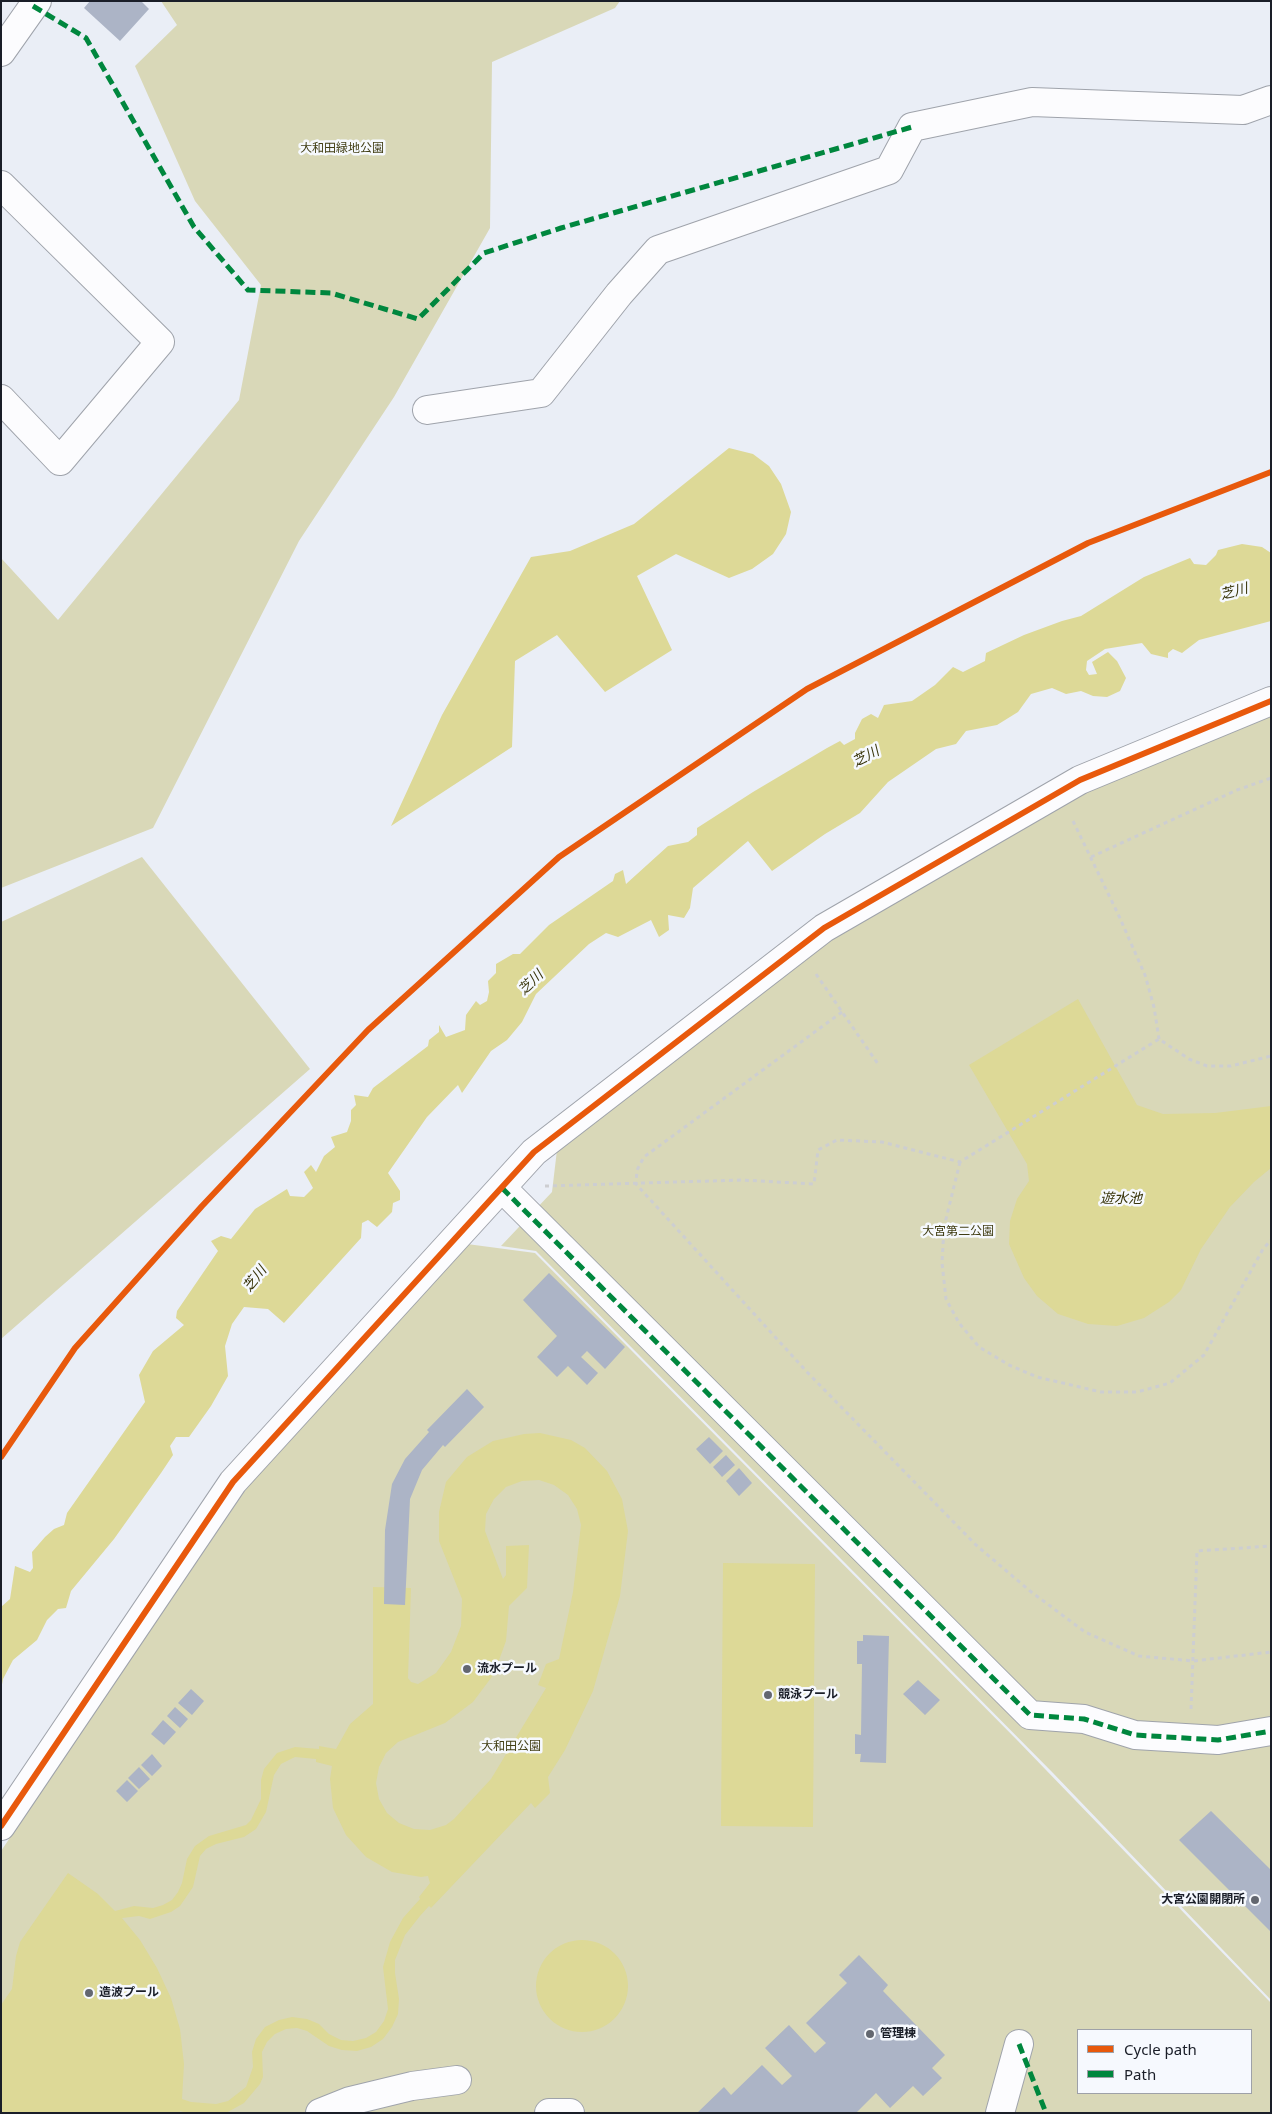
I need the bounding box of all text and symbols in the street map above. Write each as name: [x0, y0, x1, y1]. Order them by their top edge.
park label: 大和田緑地公園: [300, 142, 384, 156]
water label: 芝川: [1218, 580, 1250, 604]
water label: 芝川: [850, 743, 882, 771]
water label: 芝川: [515, 967, 547, 999]
water label: 遊水池: [1100, 1191, 1142, 1207]
park label: 大宮第二公園: [922, 1225, 994, 1239]
water label: 芝川: [240, 1263, 270, 1295]
place label: 流水プール: [477, 1662, 537, 1676]
marker: 流水プール: [461, 1663, 473, 1675]
place label: 競泳プール: [778, 1688, 838, 1702]
marker: 競泳プール: [762, 1689, 774, 1701]
park label: 大和田公園: [481, 1740, 541, 1754]
place label: 大宮公園開閉所: [1161, 1893, 1245, 1907]
marker: 大宮公園開閉所: [1249, 1894, 1261, 1906]
place label: 造波プール: [99, 1986, 159, 2000]
marker: 造波プール: [83, 1987, 95, 1999]
place label: 管理棟: [880, 2027, 916, 2041]
marker: 管理棟: [864, 2028, 876, 2040]
legend: [1077, 2029, 1252, 2094]
text: Cycle path: [1124, 2039, 1197, 2059]
text: Path: [1124, 2064, 1156, 2084]

